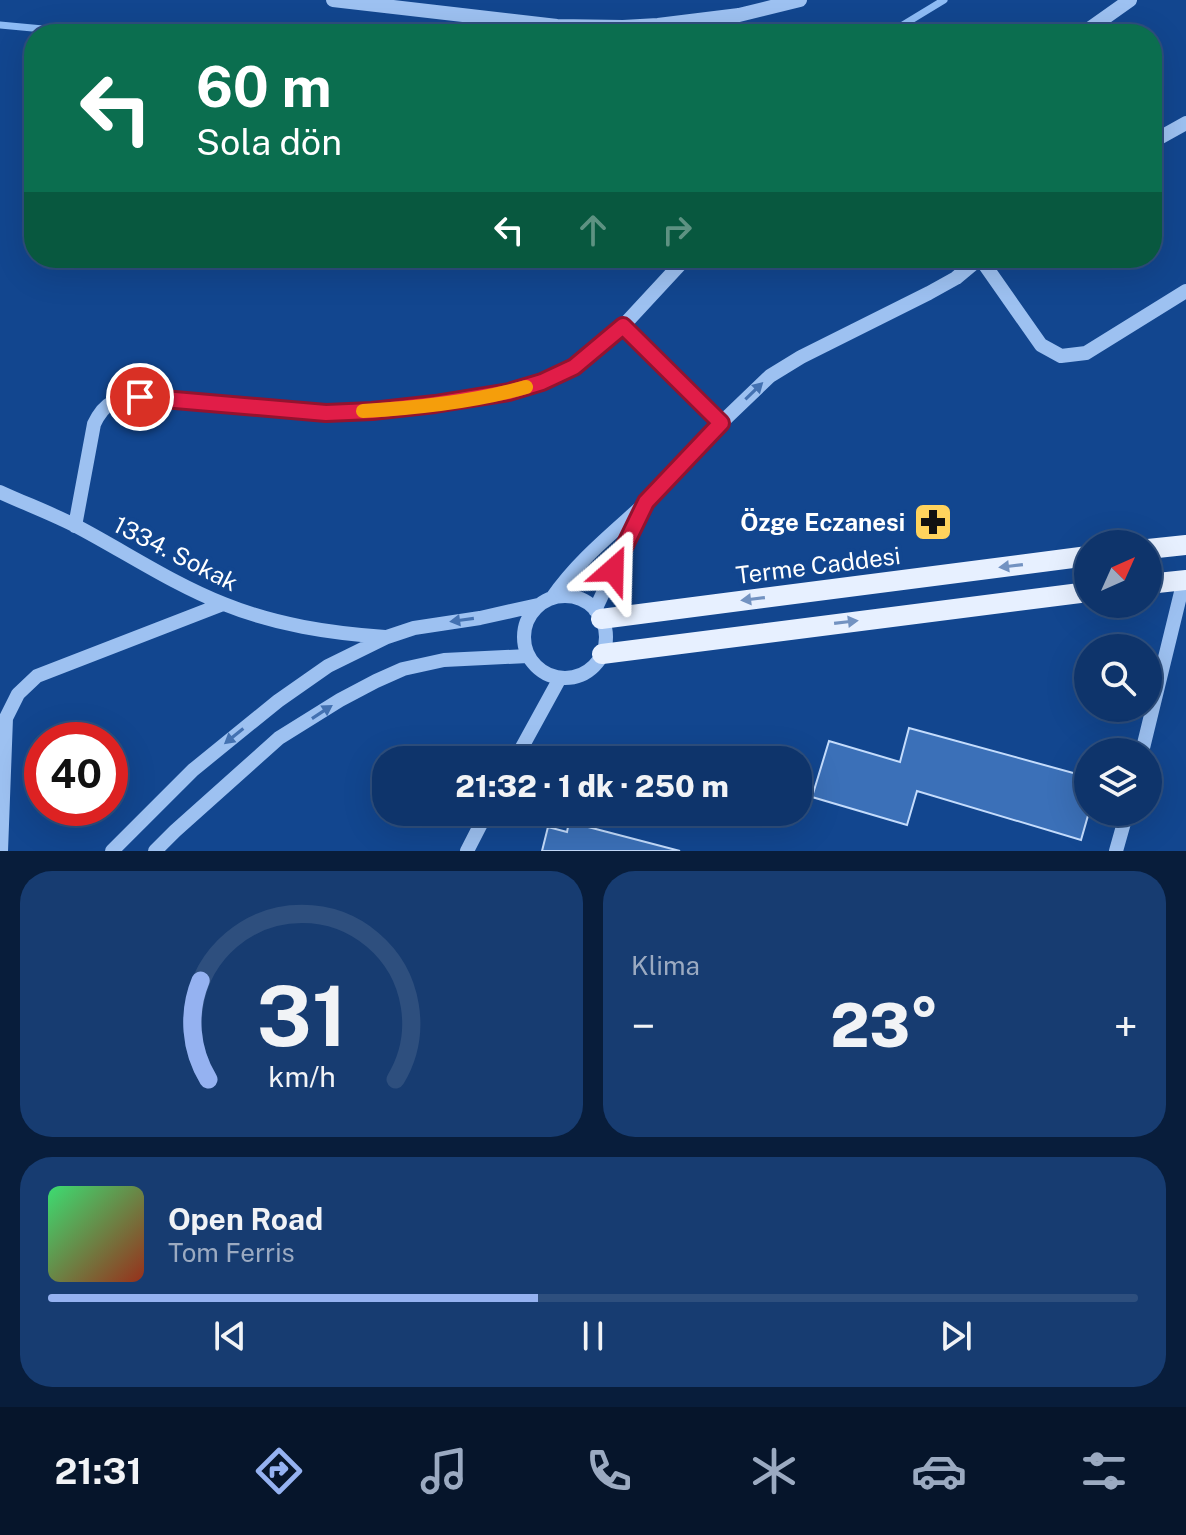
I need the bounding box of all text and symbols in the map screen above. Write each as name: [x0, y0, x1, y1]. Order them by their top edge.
text: 60 m: [196, 54, 332, 120]
icon: left: [64, 56, 168, 160]
text: Sola dön: [196, 121, 342, 163]
icon: left: [487, 208, 531, 252]
icon: ahead: [571, 208, 615, 252]
icon: right: [655, 208, 699, 252]
pin: [106, 363, 174, 431]
icon: arrive: [118, 375, 162, 419]
one-way arrow: [744, 382, 763, 401]
pharmacy icon: Özge Eczanesi: [912, 501, 954, 543]
place label: Özge Eczanesi: [740, 508, 905, 536]
street label: 1334. Sokak: [109, 510, 243, 596]
position arrow: [571, 528, 655, 612]
north arrow: [1074, 530, 1162, 618]
map controls: [1074, 530, 1162, 826]
street label: Terme Caddesi: [734, 541, 902, 589]
one-way arrow: [998, 560, 1023, 573]
one-way arrow: [740, 593, 765, 606]
one-way arrow: [449, 614, 474, 627]
one-way arrow: [834, 615, 859, 628]
button: search: [1074, 634, 1162, 722]
one-way arrow: [311, 705, 333, 719]
speed limit sign: 40: [24, 722, 128, 826]
one-way arrow: [224, 727, 244, 744]
button: layers: [1074, 738, 1162, 826]
text: 21:32 · 1 dk · 250 m: [455, 768, 729, 804]
text: Klima: [631, 950, 700, 981]
text: 31: [256, 967, 347, 1065]
text: 23°: [830, 990, 939, 1061]
text: −: [631, 1000, 655, 1052]
text: +: [1114, 1000, 1138, 1052]
text: km/h: [268, 1060, 335, 1093]
text: Open Road: [168, 1201, 323, 1237]
text: Tom Ferris: [168, 1237, 295, 1268]
icon: previous: [208, 1314, 252, 1358]
icon: pause: [571, 1314, 615, 1358]
icon: next: [934, 1314, 978, 1358]
icon: directions: [251, 1443, 307, 1499]
icon: music: [416, 1443, 472, 1499]
icon: phone: [581, 1443, 637, 1499]
icon: climate: [746, 1443, 802, 1499]
icon: car: [911, 1443, 967, 1499]
icon: filters: [1076, 1443, 1132, 1499]
text: 21:31: [54, 1450, 142, 1492]

